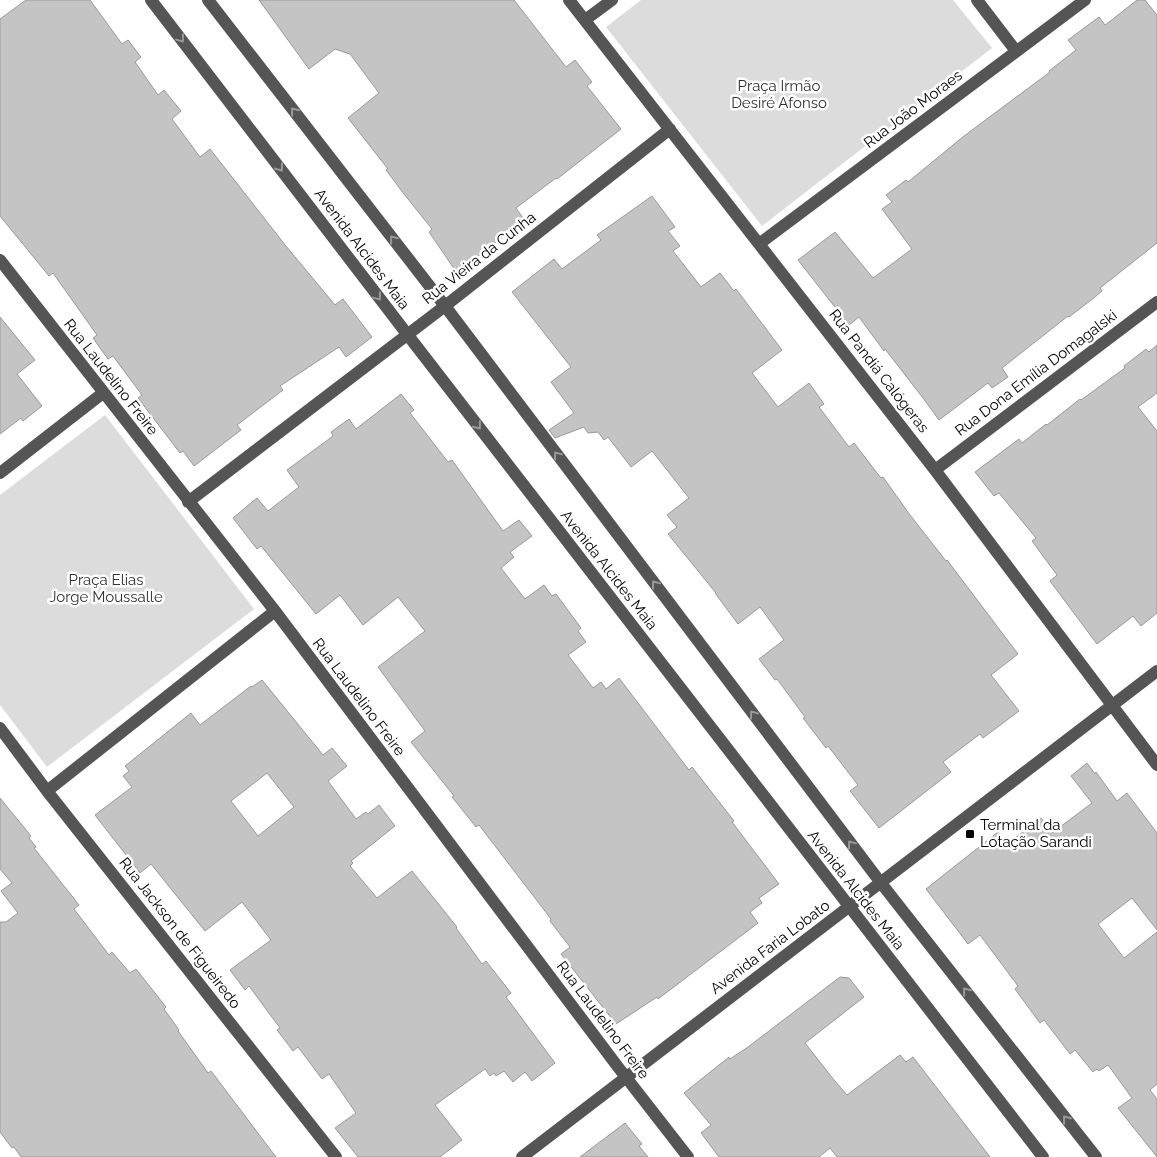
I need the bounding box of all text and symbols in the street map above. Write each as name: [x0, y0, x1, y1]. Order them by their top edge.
one-way arrow: [175, 33, 184, 43]
street label: Rua João Moraes: [860, 66, 966, 152]
park label: Praça Irmão Desiré Afonso: [731, 77, 827, 112]
one-way arrow: [291, 107, 300, 117]
one-way arrow: [274, 162, 282, 171]
street label: Avenida Alcides Maia: [311, 185, 413, 313]
street label: Rua Vieira da Cunha: [419, 208, 539, 308]
one-way arrow: [391, 236, 399, 245]
one-way arrow: [373, 291, 381, 300]
street label: Rua Pandiá Calógeras: [825, 306, 933, 436]
street label: Rua Dona Emília Domagalski: [952, 306, 1120, 440]
street label: Rua Laudelino Freire: [60, 315, 162, 439]
one-way arrow: [472, 420, 480, 429]
one-way arrow: [555, 452, 563, 461]
street label: Avenida Alcides Maia: [557, 507, 661, 633]
park label: Praça Elias Jorge Moussalle: [49, 571, 163, 606]
one-way arrow: [653, 581, 661, 590]
street label: Rua Laudelino Freire: [309, 635, 409, 760]
one-way arrow: [750, 710, 759, 720]
place label: Terminal da Lotação Sarandi: [980, 816, 1092, 851]
street label: Avenida Alcides Maia: [804, 827, 908, 953]
marker: Terminal da Lotação Sarandi: [964, 828, 976, 840]
one-way arrow: [848, 840, 857, 850]
street label: Rua Jackson de Figueiredo: [115, 854, 245, 1012]
street label: Avenida Faria Lobato: [707, 896, 833, 998]
street label: Rua Laudelino Freire: [553, 958, 653, 1083]
one-way arrow: [963, 988, 971, 997]
one-way arrow: [1064, 1116, 1072, 1125]

